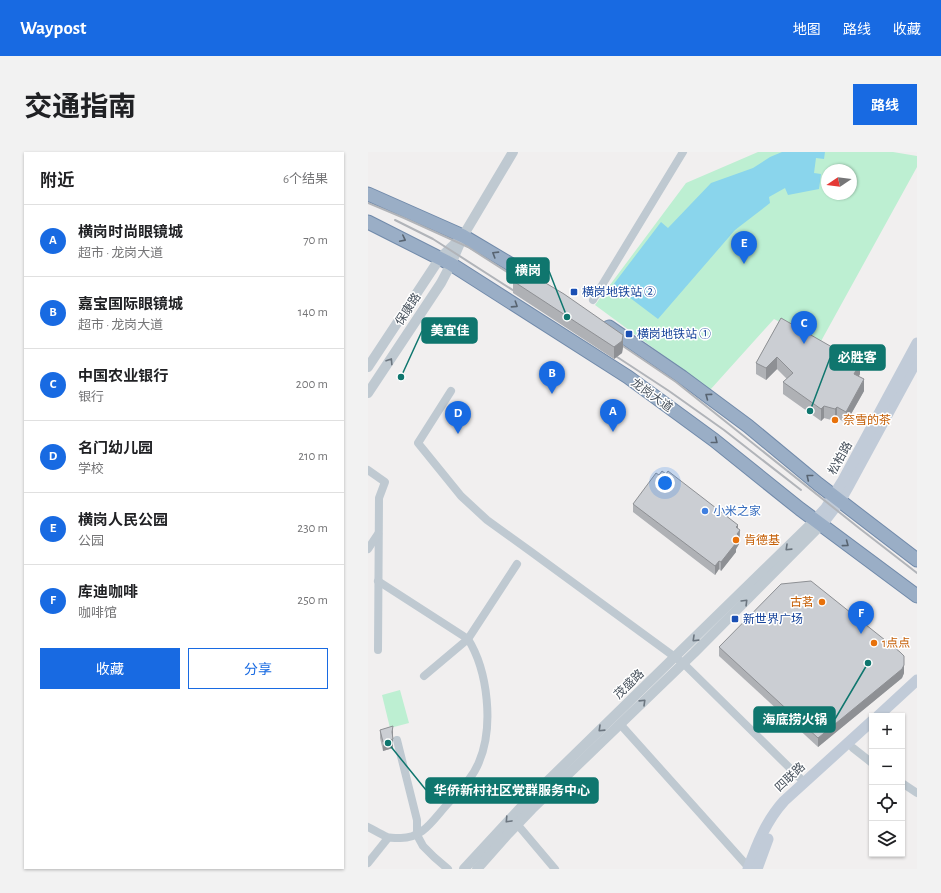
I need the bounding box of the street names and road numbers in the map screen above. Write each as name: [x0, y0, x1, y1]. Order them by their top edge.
street label: 保康路: [392, 290, 423, 327]
street label: 龙岗大道: [629, 375, 676, 414]
street label: 松柏路: [825, 439, 854, 477]
street label: 茂盛路: [611, 666, 646, 701]
street label: 四联路: [772, 760, 807, 794]

